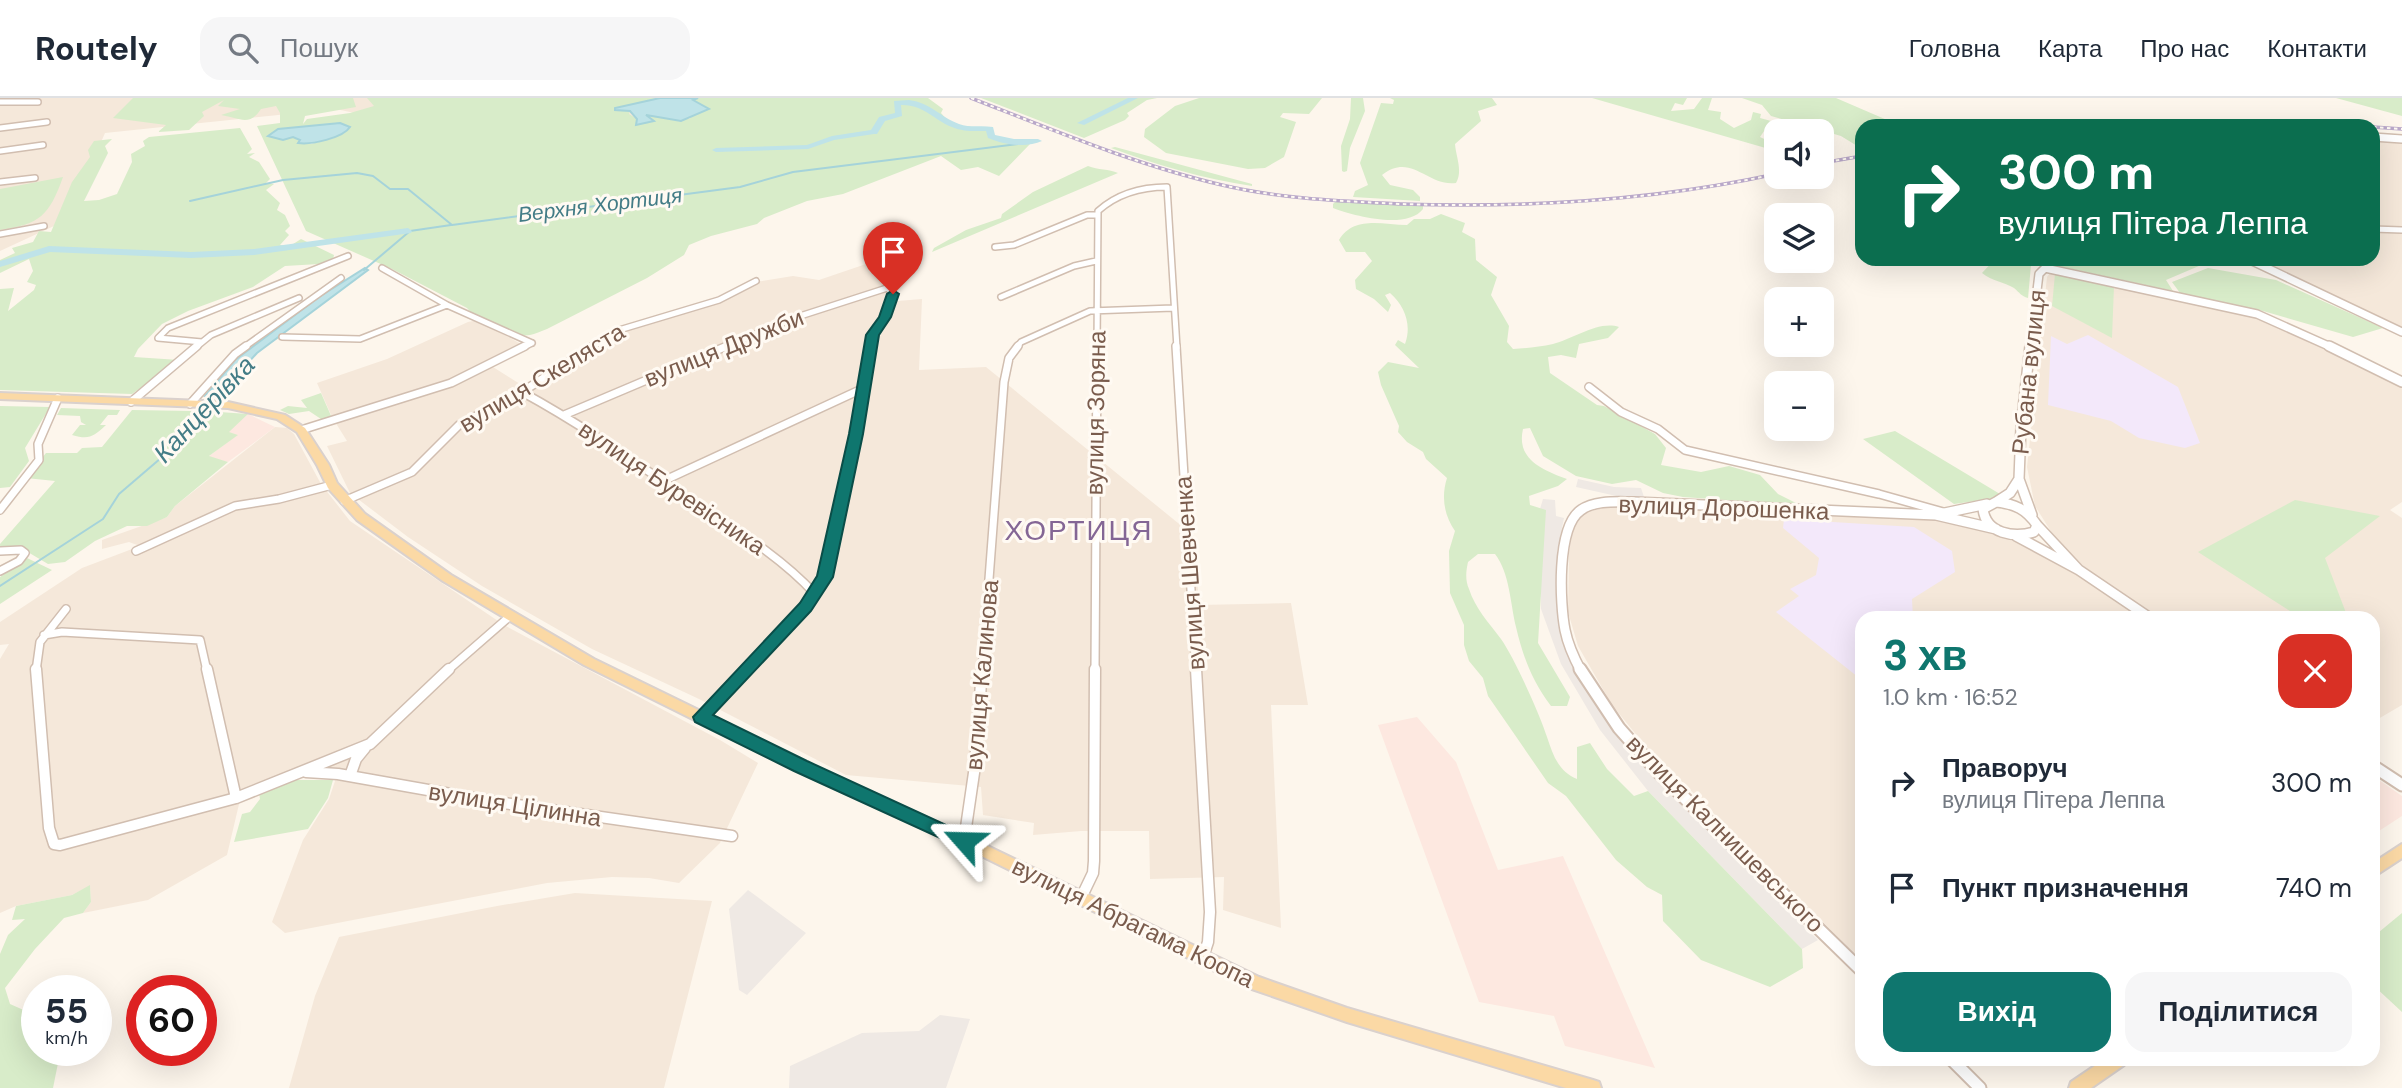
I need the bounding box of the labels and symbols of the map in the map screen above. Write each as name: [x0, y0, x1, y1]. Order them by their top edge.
water label: Верхня Хортиця: [516, 181, 684, 229]
pin: [863, 222, 923, 294]
street label: Рубана вулиця: [2004, 288, 2053, 456]
street label: вулиця Дружби: [640, 301, 808, 394]
street label: вулиця Скеляста: [453, 316, 631, 439]
street label: вулиця Зоряна: [1079, 330, 1112, 496]
water label: Канцерівка: [146, 348, 262, 470]
street label: вулиця Буревісника: [573, 414, 772, 562]
street label: вулиця Шевченка: [1167, 474, 1212, 671]
street label: вулиця Дорошенка: [1618, 488, 1831, 527]
district label: ХОРТИЦЯ: [1004, 512, 1154, 549]
street label: вулиця Калинова: [958, 578, 1005, 772]
street label: вулиця Калнишевського: [1620, 728, 1831, 939]
street label: вулиця Цілинна: [426, 776, 604, 834]
position arrow: [927, 804, 1001, 878]
street label: вулиця Абрагама Коопа: [1007, 850, 1260, 995]
speed limit sign: 60: [126, 975, 217, 1066]

